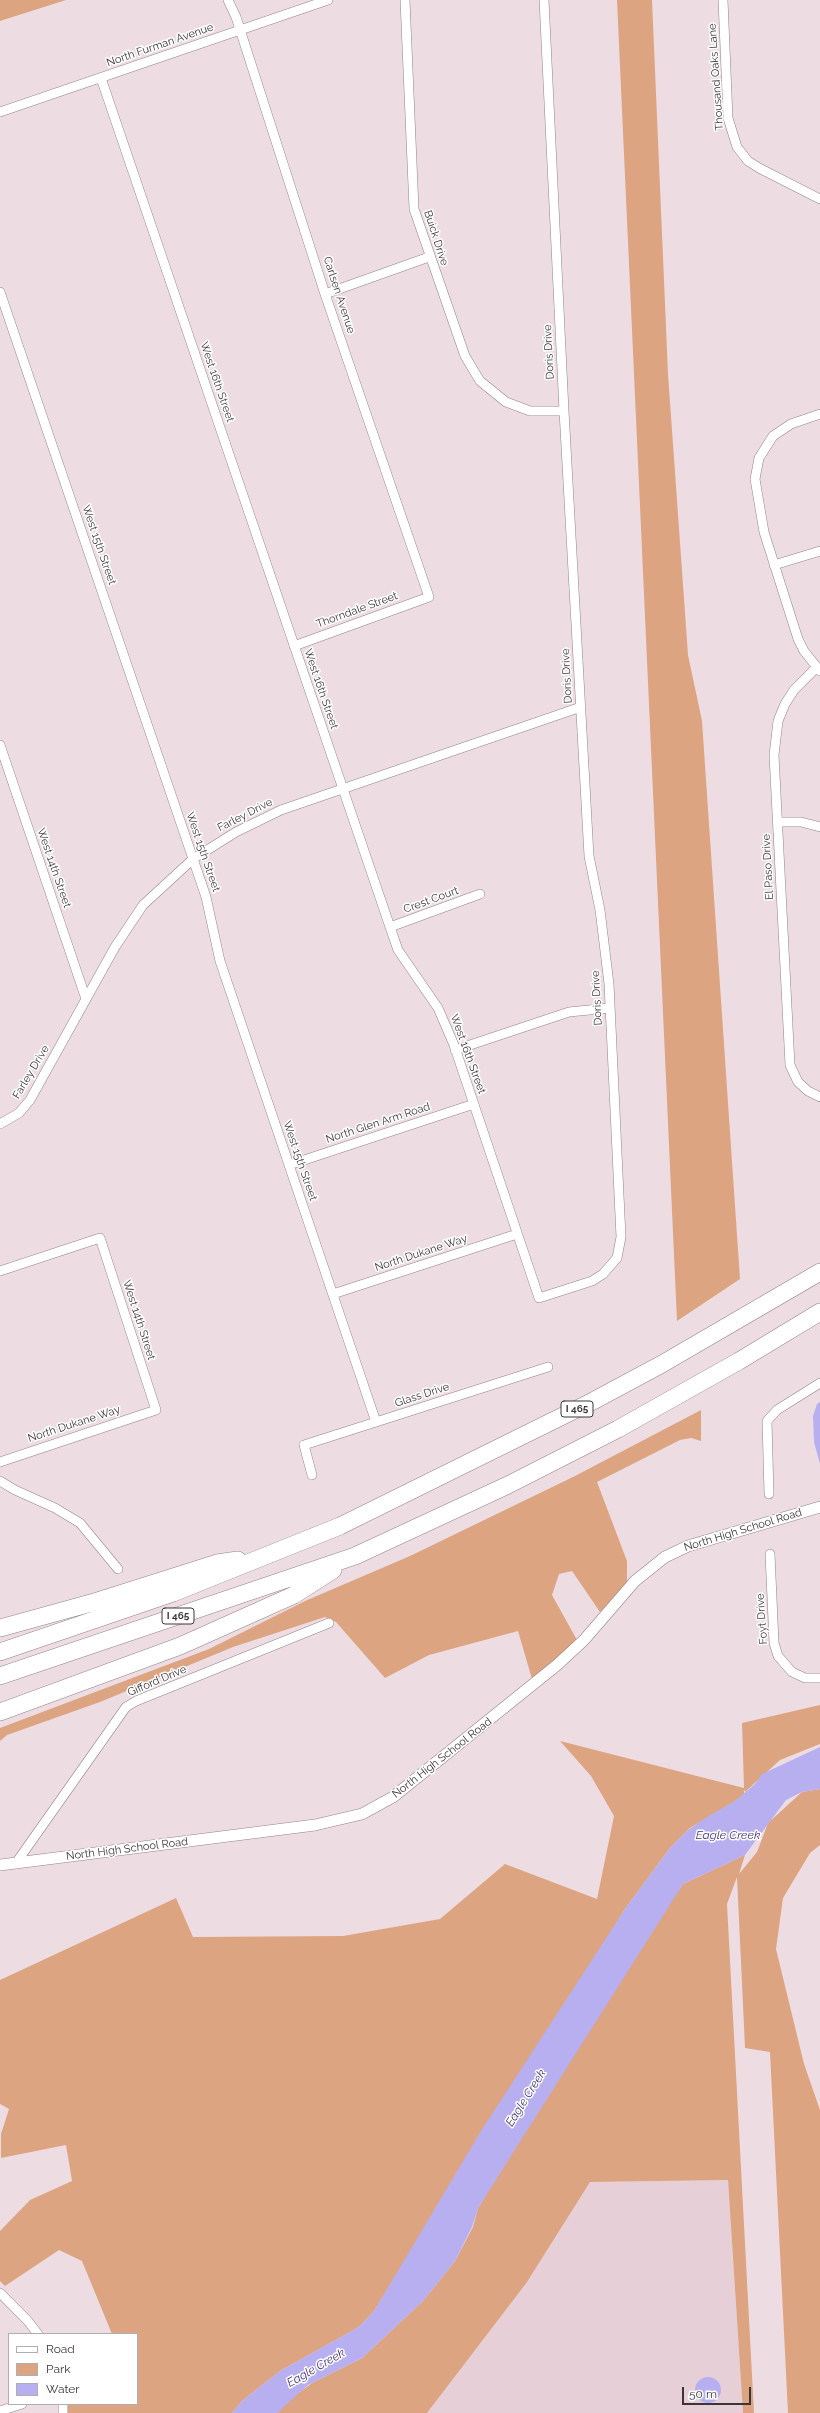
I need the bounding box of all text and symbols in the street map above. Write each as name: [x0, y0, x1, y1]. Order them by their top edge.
street label: North Furman Avenue: [105, 21, 215, 69]
street label: Thousand Oaks Lane: [706, 23, 726, 131]
street label: Buick Drive: [421, 209, 451, 267]
street label: Carlsen Avenue: [320, 255, 358, 335]
street label: Doris Drive: [541, 324, 557, 380]
street label: West 16th Street: [197, 340, 237, 424]
street label: West 15th Street: [79, 504, 119, 586]
street label: Thorndale Street: [315, 589, 399, 631]
street label: West 16th Street: [301, 647, 341, 731]
street label: Doris Drive: [559, 648, 575, 704]
street label: Farley Drive: [215, 796, 275, 834]
street label: West 15th Street: [183, 811, 223, 893]
street label: West 14th Street: [34, 827, 74, 909]
street label: El Paso Drive: [760, 834, 776, 900]
street label: Crest Court: [402, 884, 460, 916]
street label: Doris Drive: [589, 970, 605, 1026]
street label: West 16th Street: [447, 1012, 489, 1096]
street label: Farley Drive: [10, 1043, 52, 1101]
street label: North Glen Arm Road: [324, 1100, 432, 1146]
street label: West 15th Street: [280, 1120, 320, 1202]
street label: North Dukane Way: [373, 1232, 469, 1274]
street label: West 14th Street: [120, 1278, 158, 1362]
street label: Glass Drive: [393, 1380, 451, 1410]
road number: I 465: [561, 1401, 593, 1417]
street label: North Dukane Way: [26, 1403, 122, 1445]
street label: North High School Road: [682, 1506, 804, 1554]
street label: Foyt Drive: [754, 1593, 770, 1645]
road number: I 465: [162, 1608, 194, 1624]
street label: Gifford Drive: [126, 1663, 188, 1699]
street label: North High School Road: [390, 1715, 494, 1801]
water label: Eagle Creek: [696, 1828, 760, 1842]
street label: North High School Road: [65, 1835, 189, 1863]
water label: Eagle Creek: [503, 2067, 549, 2129]
legend: [8, 2333, 138, 2405]
text: Road: [46, 2342, 75, 2356]
water label: Eagle Creek: [284, 2346, 348, 2390]
text: Park: [46, 2362, 71, 2376]
scale bar: [684, 2379, 753, 2405]
text: Water: [46, 2382, 80, 2396]
text: 50 m: [689, 2387, 717, 2401]

